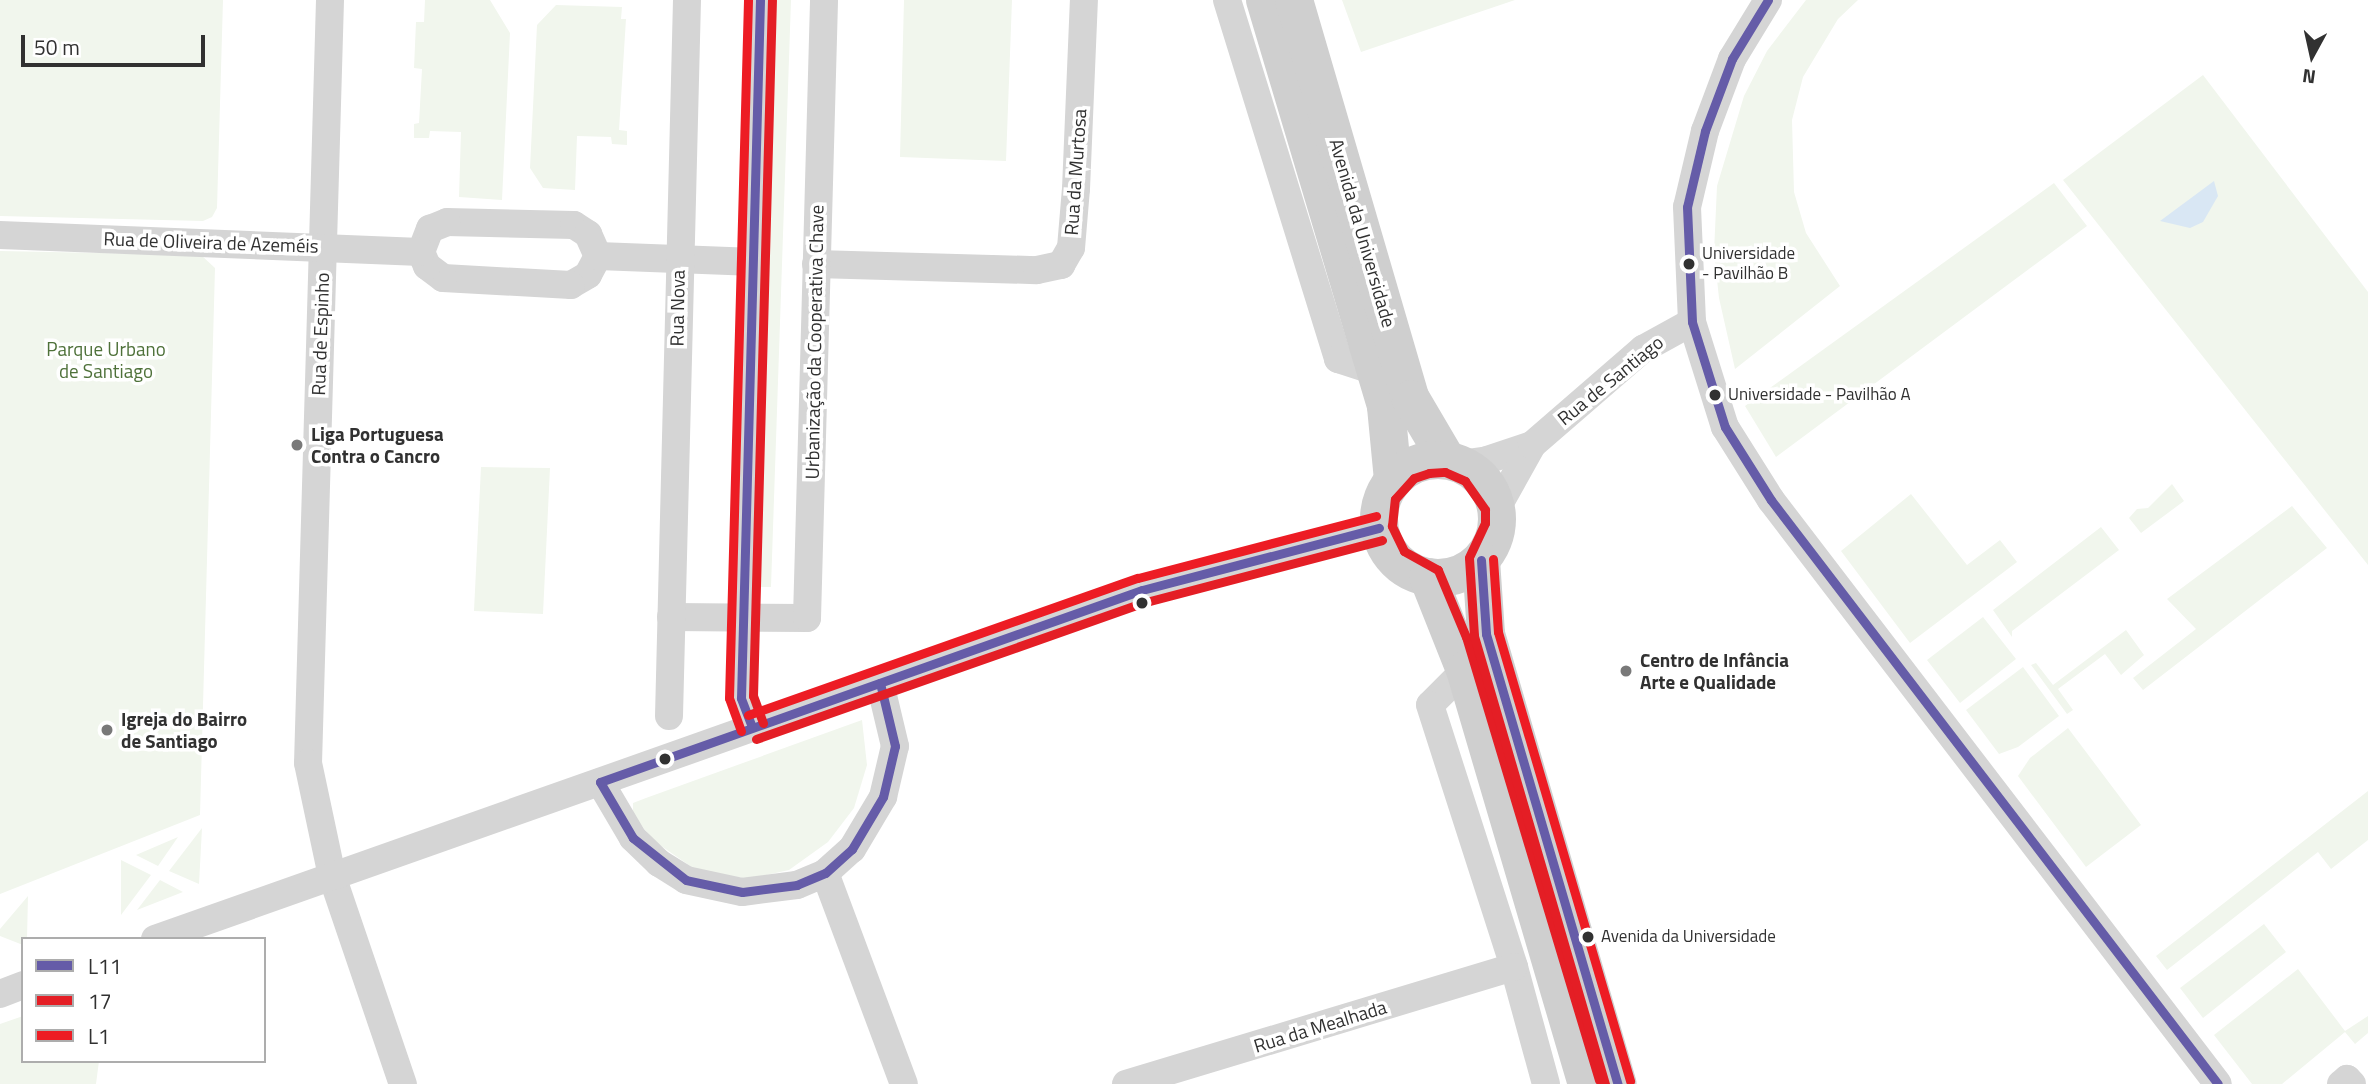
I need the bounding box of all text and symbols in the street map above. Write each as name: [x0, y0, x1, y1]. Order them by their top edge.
scale bar: [24, 21, 208, 65]
north arrow: [2277, 21, 2347, 91]
text: 50 m: [34, 31, 80, 63]
text: N: [2300, 62, 2318, 93]
street label: Rua da Murtosa: [1059, 108, 1091, 236]
street label: Avenida da Universidade: [1325, 136, 1401, 330]
street label: Urbanização da Cooperativa Chave: [800, 205, 828, 479]
street label: Rua de Oliveira de Azeméis: [103, 227, 319, 257]
place label: Universidade - Pavilhão B: [1702, 244, 1795, 284]
marker: Universidade - Pavilhão B: [1682, 257, 1696, 271]
street label: Rua Nova: [665, 270, 689, 346]
street label: Rua de Espinho: [306, 272, 334, 396]
street label: Rua de Santiago: [1553, 330, 1667, 430]
park label: Parque Urbano de Santiago: [46, 338, 166, 382]
place label: Universidade - Pavilhão A: [1728, 385, 1911, 405]
marker: Universidade - Pavilhão A: [1708, 388, 1722, 402]
place label: Liga Portuguesa Contra o Cancro: [311, 423, 444, 467]
marker: Liga Portuguesa Contra o Cancro: [289, 437, 305, 453]
unlabelled marker: [1135, 596, 1149, 610]
place label: Centro de Infância Arte e Qualidade: [1640, 649, 1789, 693]
marker: Centro de Infância Arte e Qualidade: [1618, 663, 1634, 679]
place label: Igreja do Bairro de Santiago: [121, 708, 247, 752]
marker: Igreja do Bairro de Santiago: [99, 722, 115, 738]
unlabelled marker: [658, 752, 672, 766]
place label: Avenida da Universidade: [1601, 927, 1776, 947]
marker: Avenida da Universidade: [1581, 930, 1595, 944]
legend: [21, 937, 266, 1063]
text: L11: [88, 950, 122, 982]
text: 17: [88, 985, 112, 1017]
street label: Rua da Mealhada: [1251, 995, 1389, 1057]
text: L1: [88, 1020, 110, 1052]

